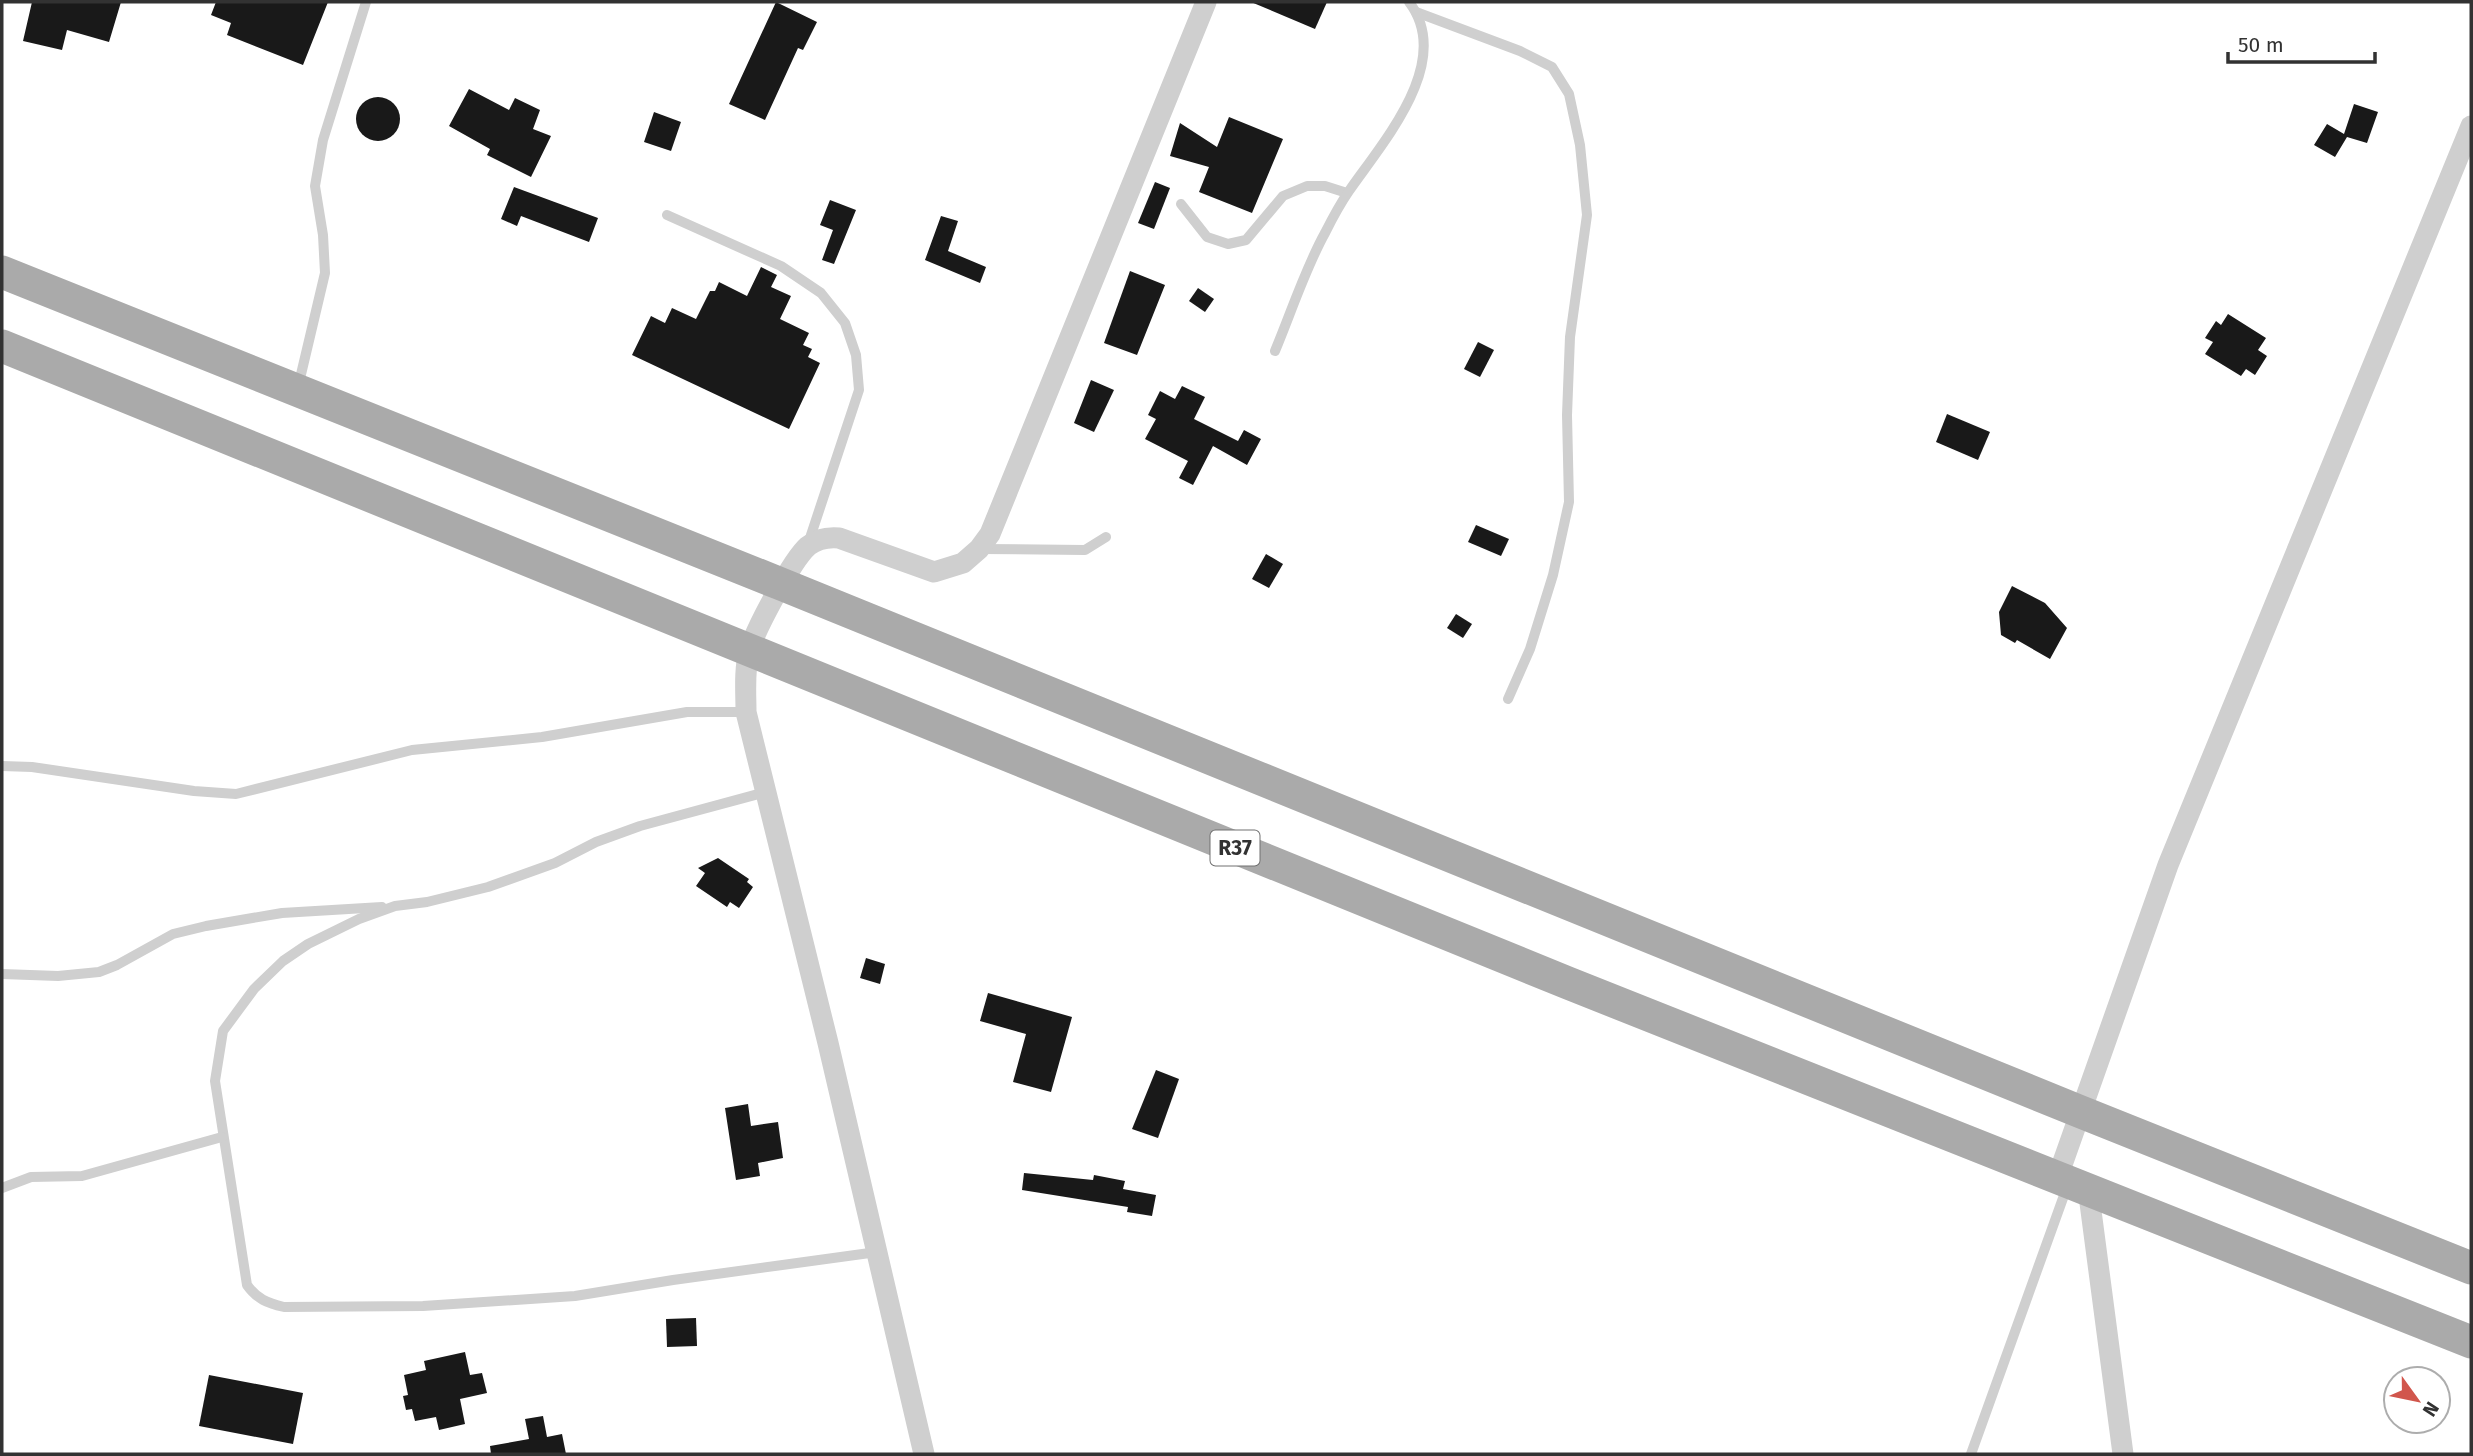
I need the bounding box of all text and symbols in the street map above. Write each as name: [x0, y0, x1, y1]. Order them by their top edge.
scale bar: [2228, 21, 2375, 65]
text: 50 m: [2238, 32, 2284, 58]
road number: R37: [1210, 830, 1260, 866]
north arrow: [2382, 1365, 2452, 1435]
text: N: [2418, 1397, 2444, 1421]

